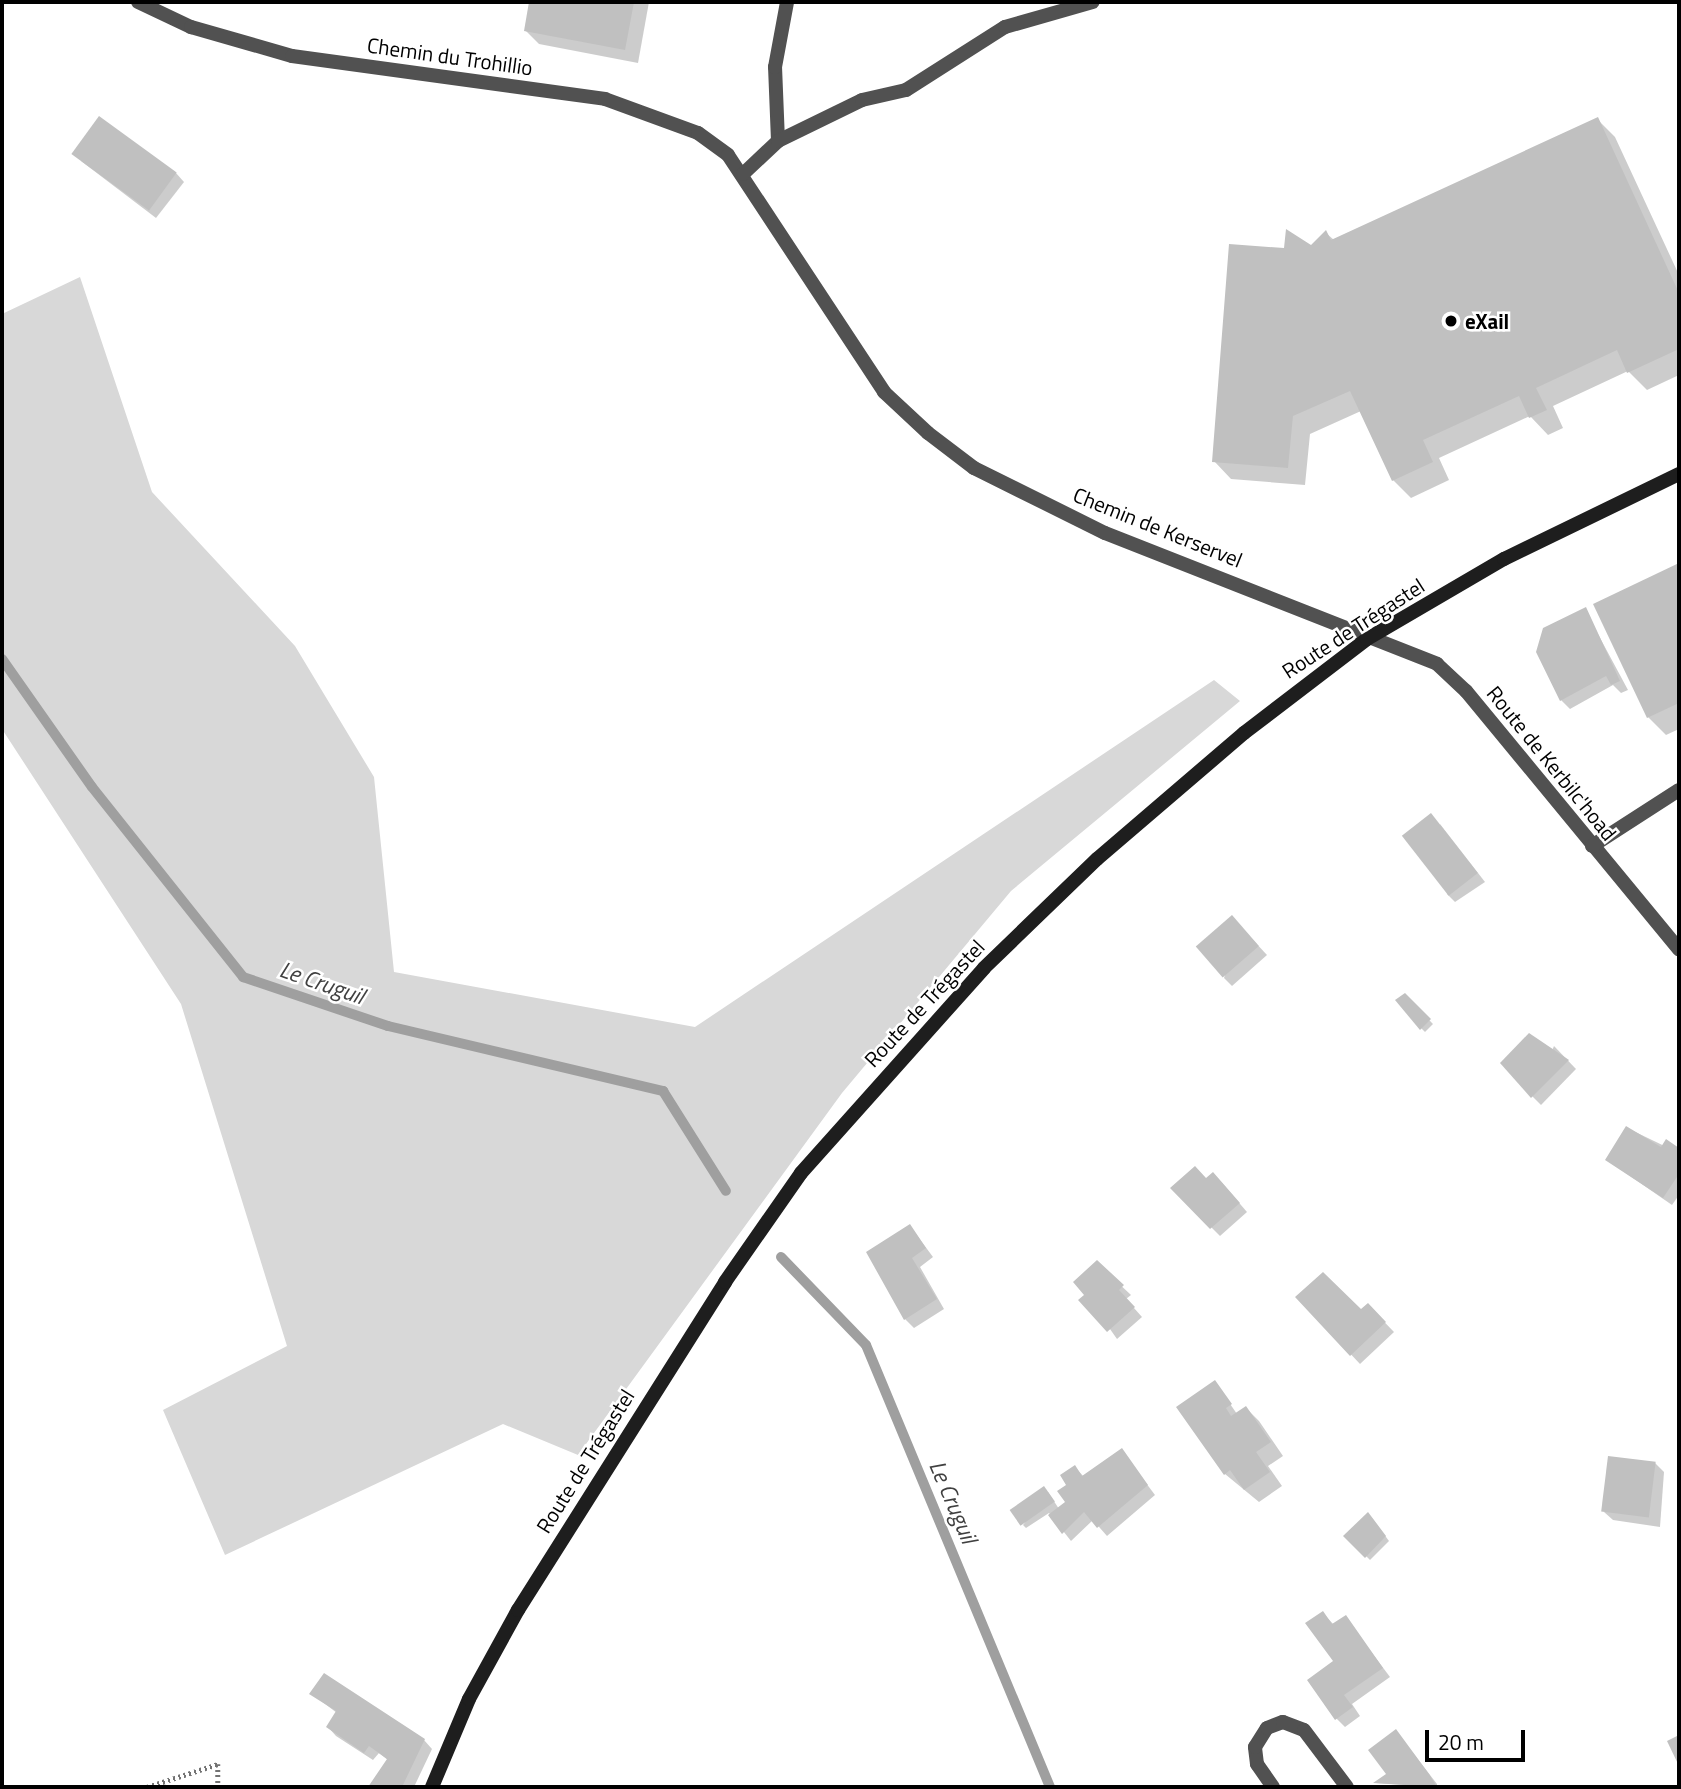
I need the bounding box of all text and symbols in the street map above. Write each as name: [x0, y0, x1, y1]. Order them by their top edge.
street label: Chemin du Trohillio: [366, 32, 534, 80]
place label: eXail: [1465, 308, 1509, 334]
marker: eXail: [1443, 313, 1459, 329]
street label: Chemin de Kerservel: [1070, 482, 1246, 572]
street label: Route de Trégastel: [1277, 573, 1429, 683]
street label: Route de Kerbilc'hoad: [1482, 681, 1622, 845]
street label: Route de Trégastel: [859, 934, 989, 1072]
water label: Le Cruguil: [276, 956, 368, 1010]
street label: Route de Trégastel: [531, 1384, 639, 1538]
water label: Le Cruguil: [923, 1456, 983, 1548]
scale bar: [1429, 1716, 1529, 1760]
text: 20 m: [1438, 1726, 1484, 1758]

